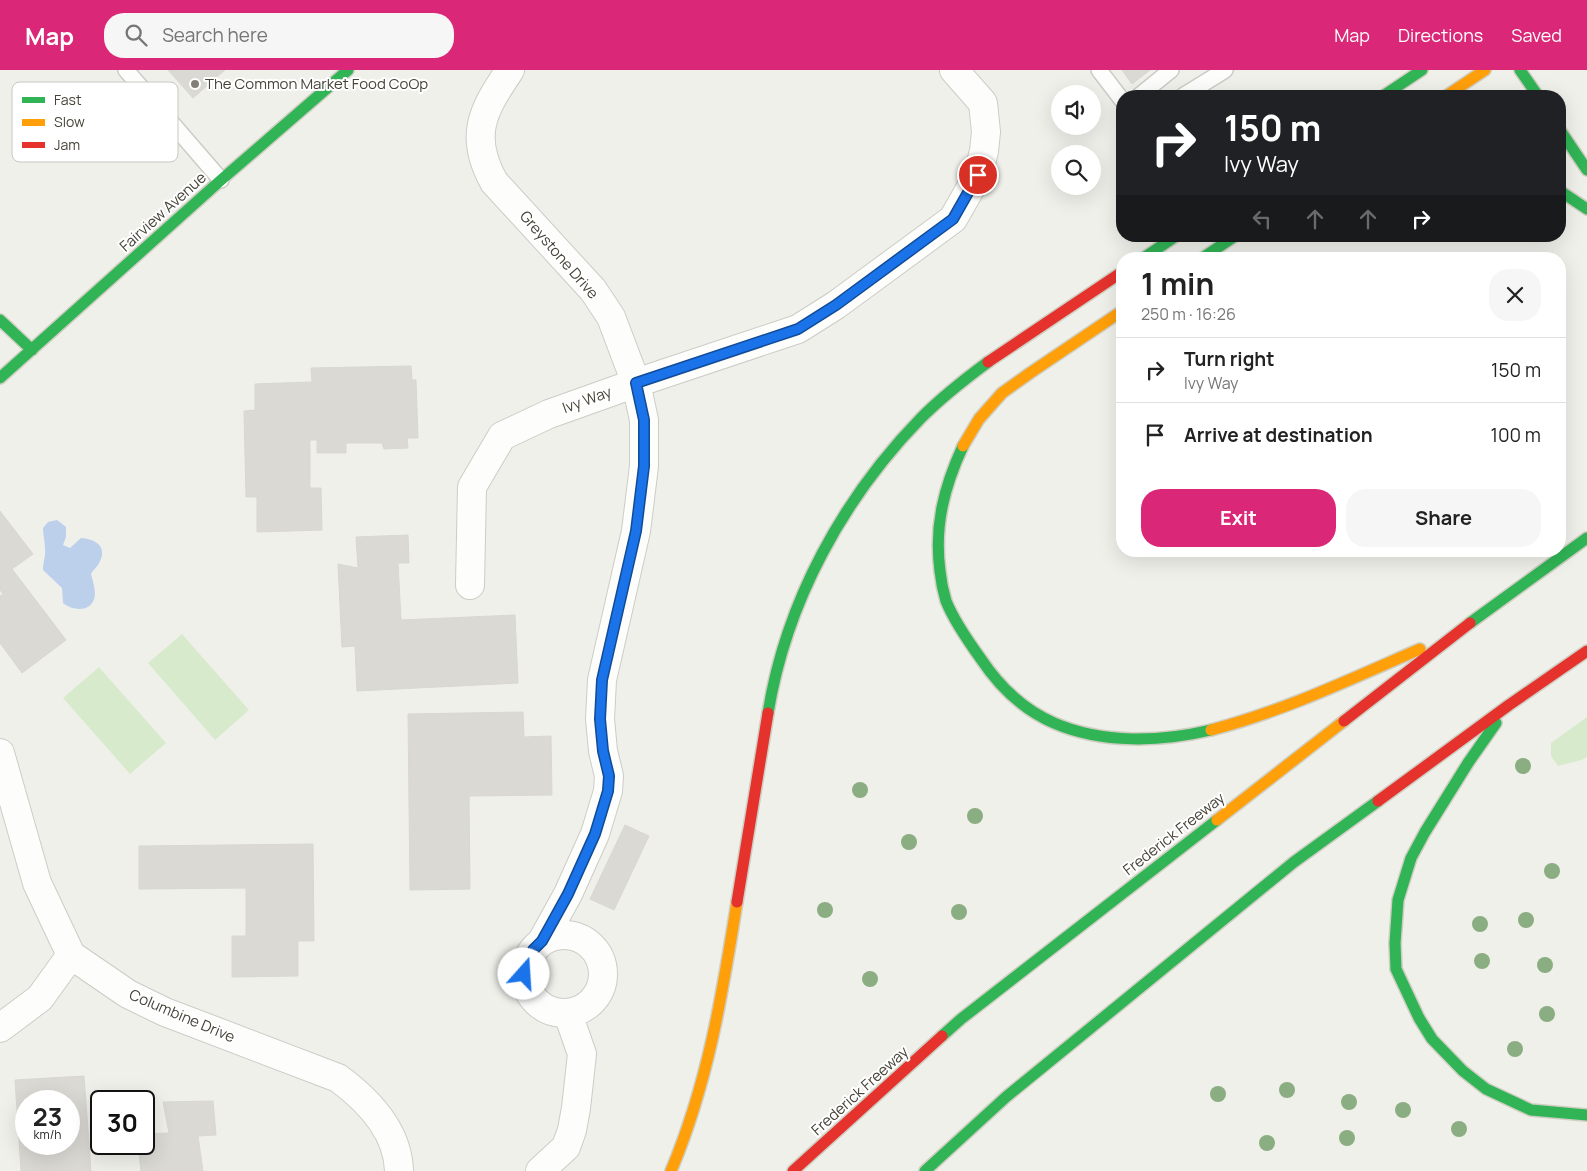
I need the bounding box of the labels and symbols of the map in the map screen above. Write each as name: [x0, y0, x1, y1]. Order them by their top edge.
place label: The Common Market Food CoOp: [205, 73, 428, 94]
marker: The Common Market Food CoOp: [189, 78, 201, 90]
legend: [12, 82, 178, 162]
text: Fast: [54, 90, 82, 109]
text: Slow: [54, 112, 85, 131]
text: Jam: [54, 135, 80, 154]
pin: [957, 154, 999, 196]
street label: Fairview Avenue: [115, 167, 211, 256]
street label: Greystone Drive: [515, 206, 604, 303]
street label: Ivy Way: [559, 381, 615, 418]
street label: Frederick Freeway: [1118, 787, 1229, 880]
position arrow: [497, 947, 549, 999]
street label: Columbine Drive: [126, 984, 238, 1047]
street label: Frederick Freeway: [807, 1041, 913, 1140]
speed limit sign: 30: [90, 1090, 155, 1155]

